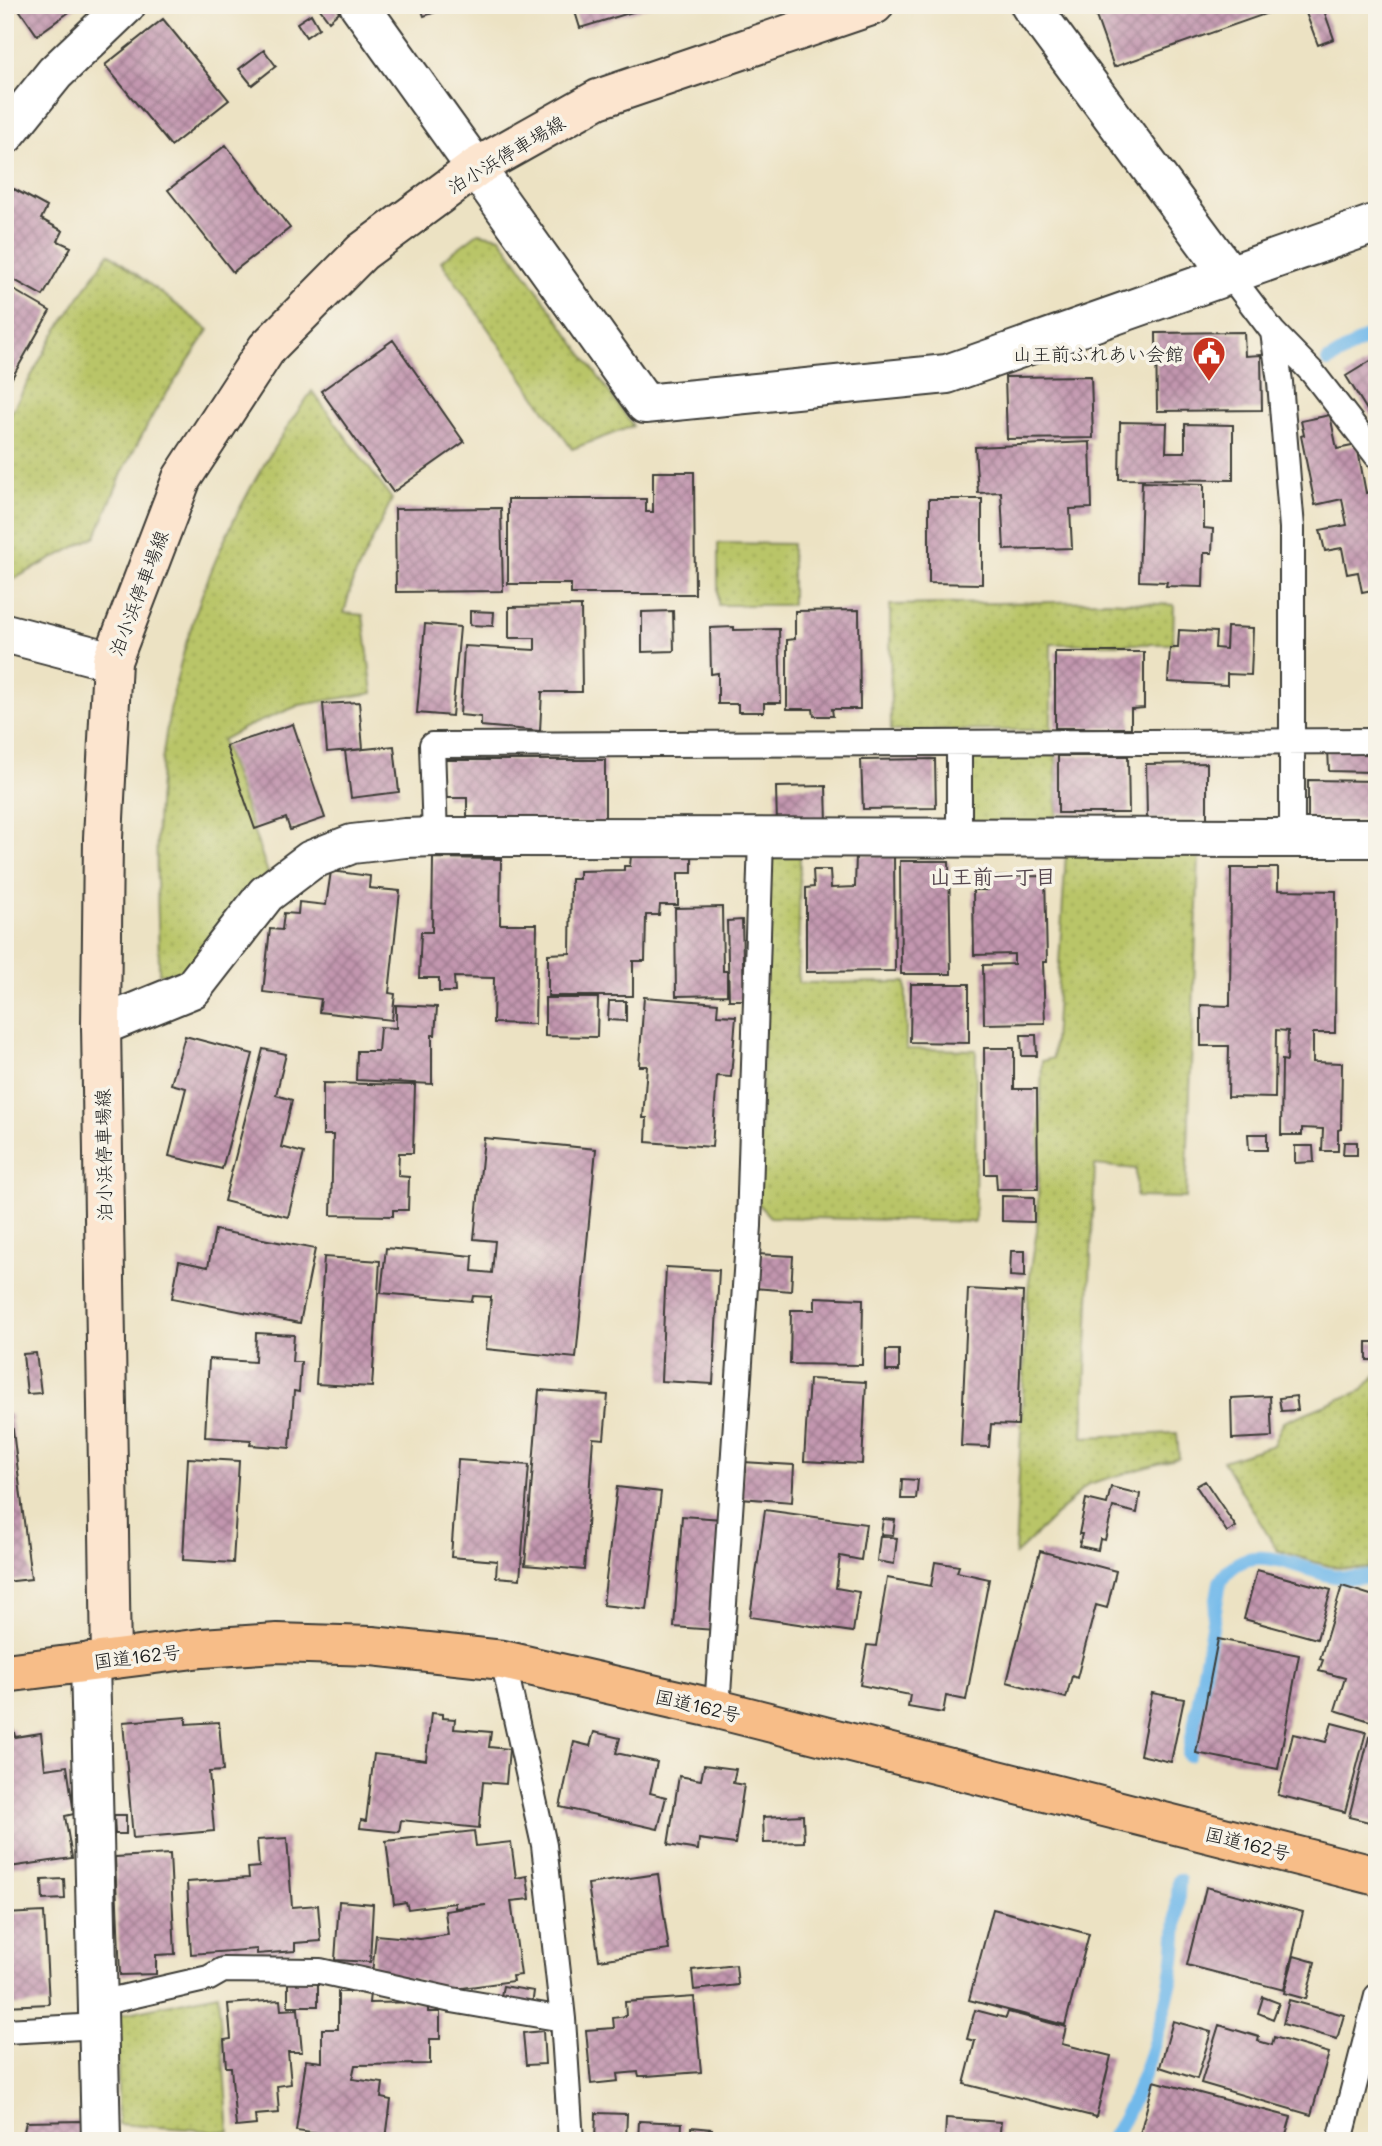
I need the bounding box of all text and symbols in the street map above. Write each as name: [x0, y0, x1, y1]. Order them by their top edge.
street label: 泊小浜停車場線: [443, 109, 569, 199]
public building icon: 山王前ふれあい会館: [1190, 334, 1228, 383]
place label: 山王前ふれあい会館: [1013, 341, 1184, 366]
street label: 泊小浜停車場線: [102, 526, 174, 660]
district label: 山王前一丁目: [930, 862, 1056, 889]
street label: 泊小浜停車場線: [89, 1088, 117, 1222]
street label: 国道162号: [92, 1638, 182, 1674]
street label: 国道162号: [653, 1683, 743, 1727]
street label: 国道162号: [1202, 1820, 1294, 1866]

